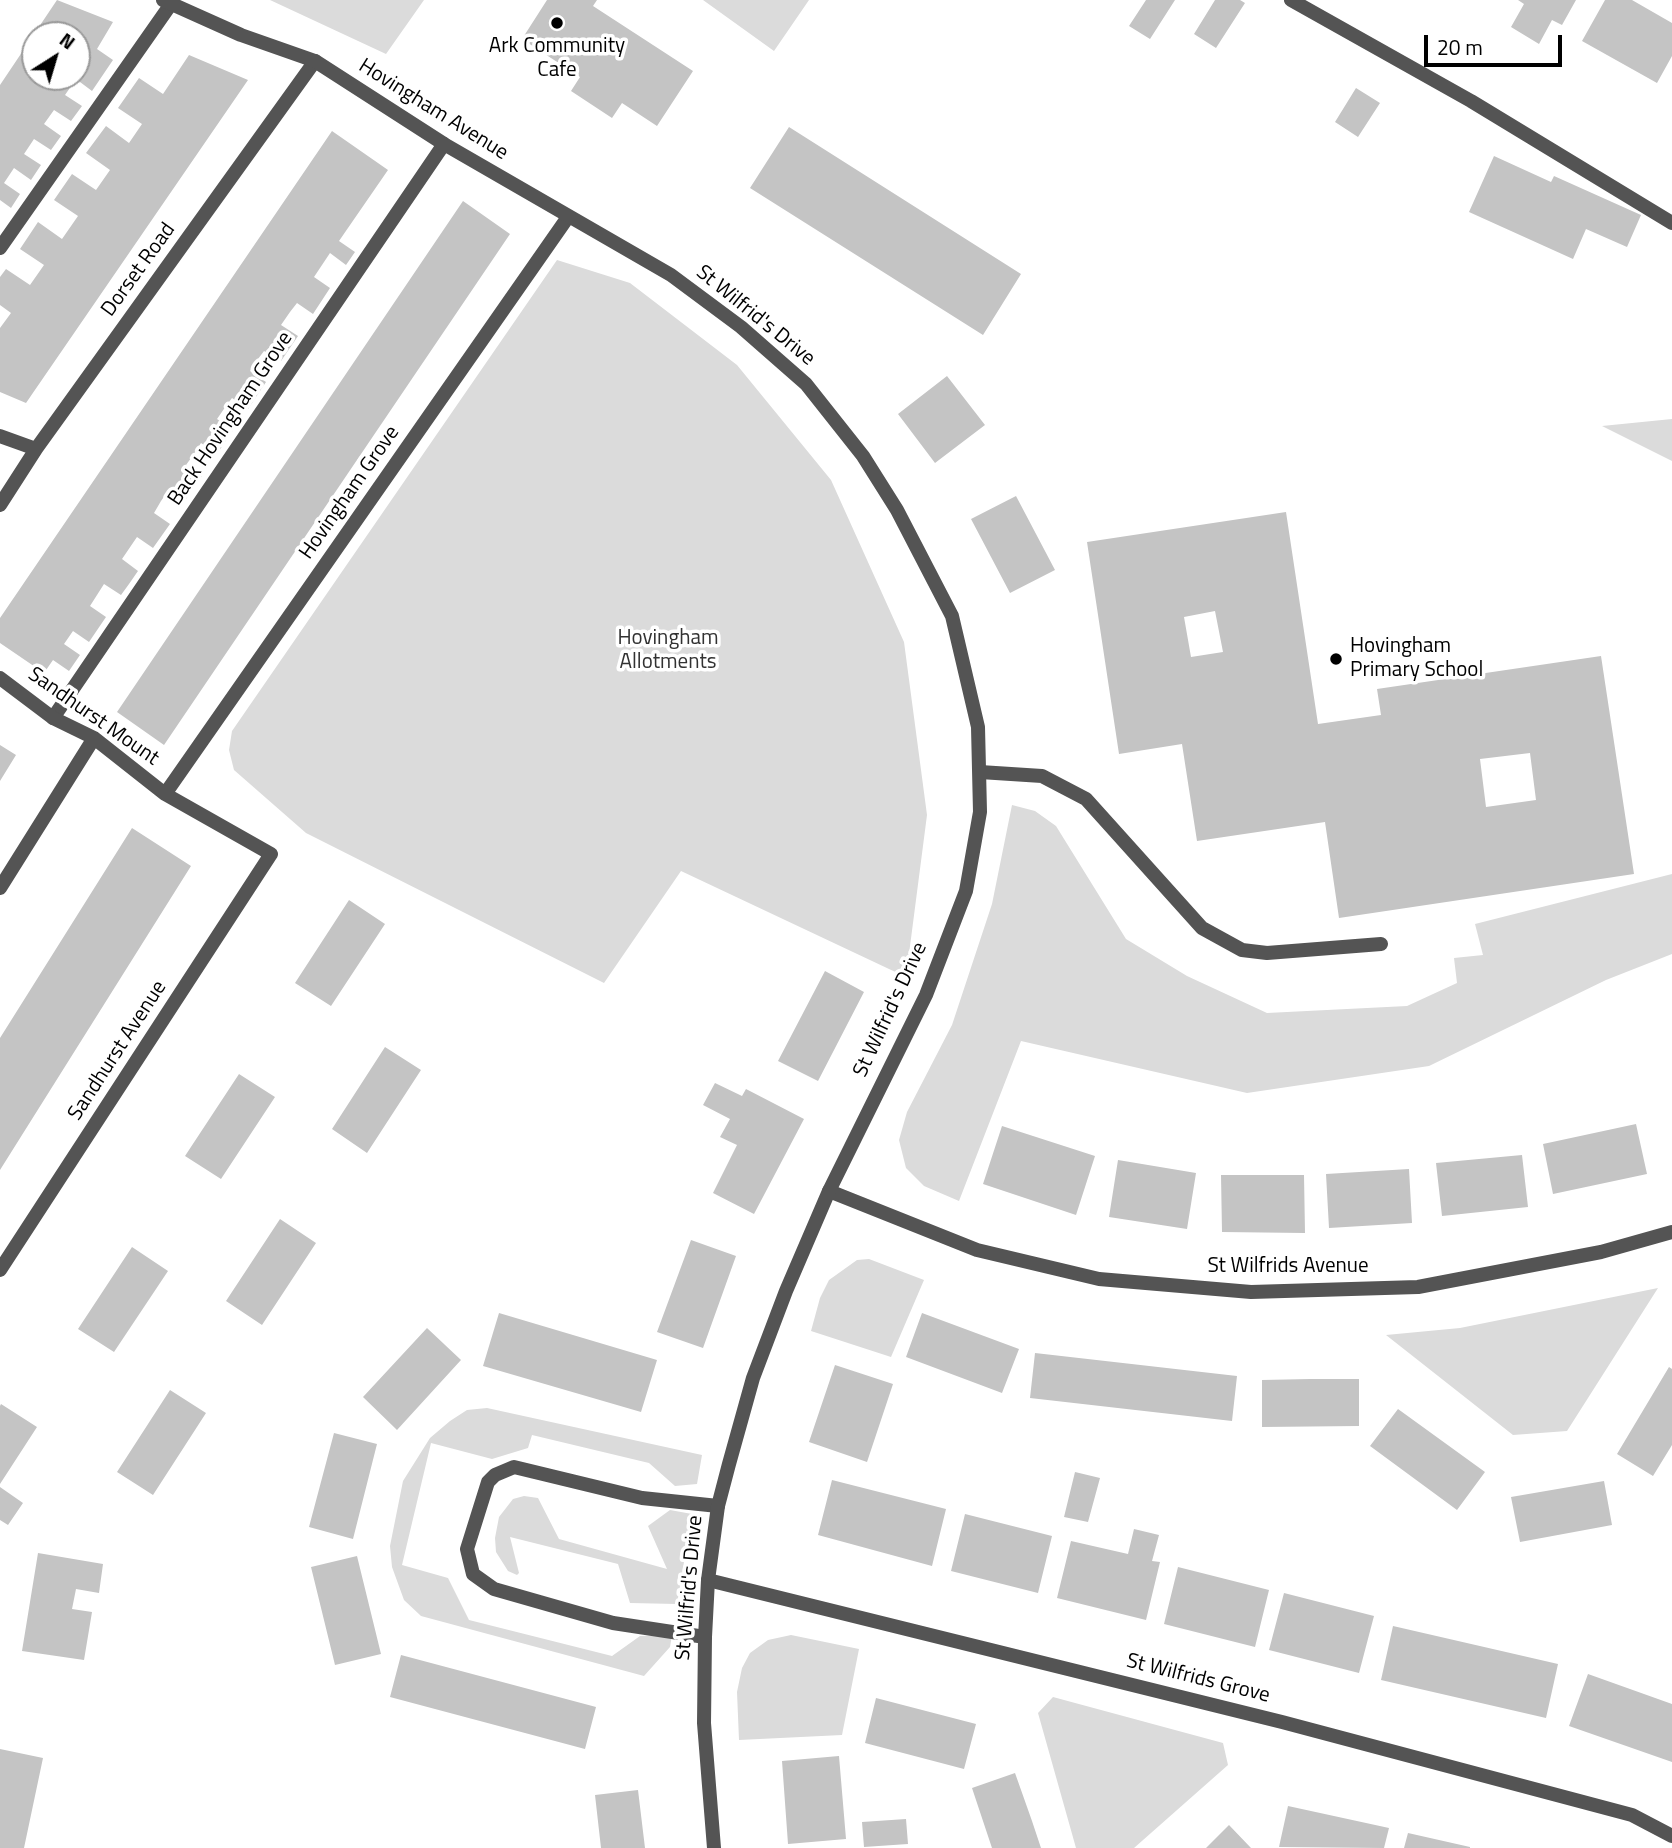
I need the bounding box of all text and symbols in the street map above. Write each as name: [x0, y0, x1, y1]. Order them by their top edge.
marker: Ark Community Cafe: [549, 15, 565, 31]
north arrow: [21, 21, 91, 91]
scale bar: [1427, 21, 1565, 65]
text: N: [54, 25, 82, 56]
text: 20 m: [1437, 31, 1483, 63]
place label: Ark Community Cafe: [489, 34, 625, 84]
street label: Hovingham Avenue: [354, 54, 512, 166]
street label: Dorset Road: [97, 218, 181, 322]
street label: St Wilfrid's Drive: [690, 260, 820, 372]
street label: Back Hovingham Grove: [163, 327, 299, 511]
street label: Hovingham Grove: [295, 421, 405, 565]
park label: Hovingham Allotments: [617, 626, 719, 676]
place label: Hovingham Primary School: [1350, 634, 1483, 684]
marker: Hovingham Primary School: [1328, 651, 1344, 667]
street label: Sandhurst Mount: [23, 662, 163, 772]
street label: St Wilfrid's Drive: [849, 939, 933, 1081]
street label: Sandhurst Avenue: [63, 976, 173, 1126]
street label: St Wilfrids Avenue: [1207, 1254, 1369, 1280]
street label: St Wilfrid's Drive: [671, 1514, 709, 1662]
street label: St Wilfrids Grove: [1124, 1649, 1272, 1709]

